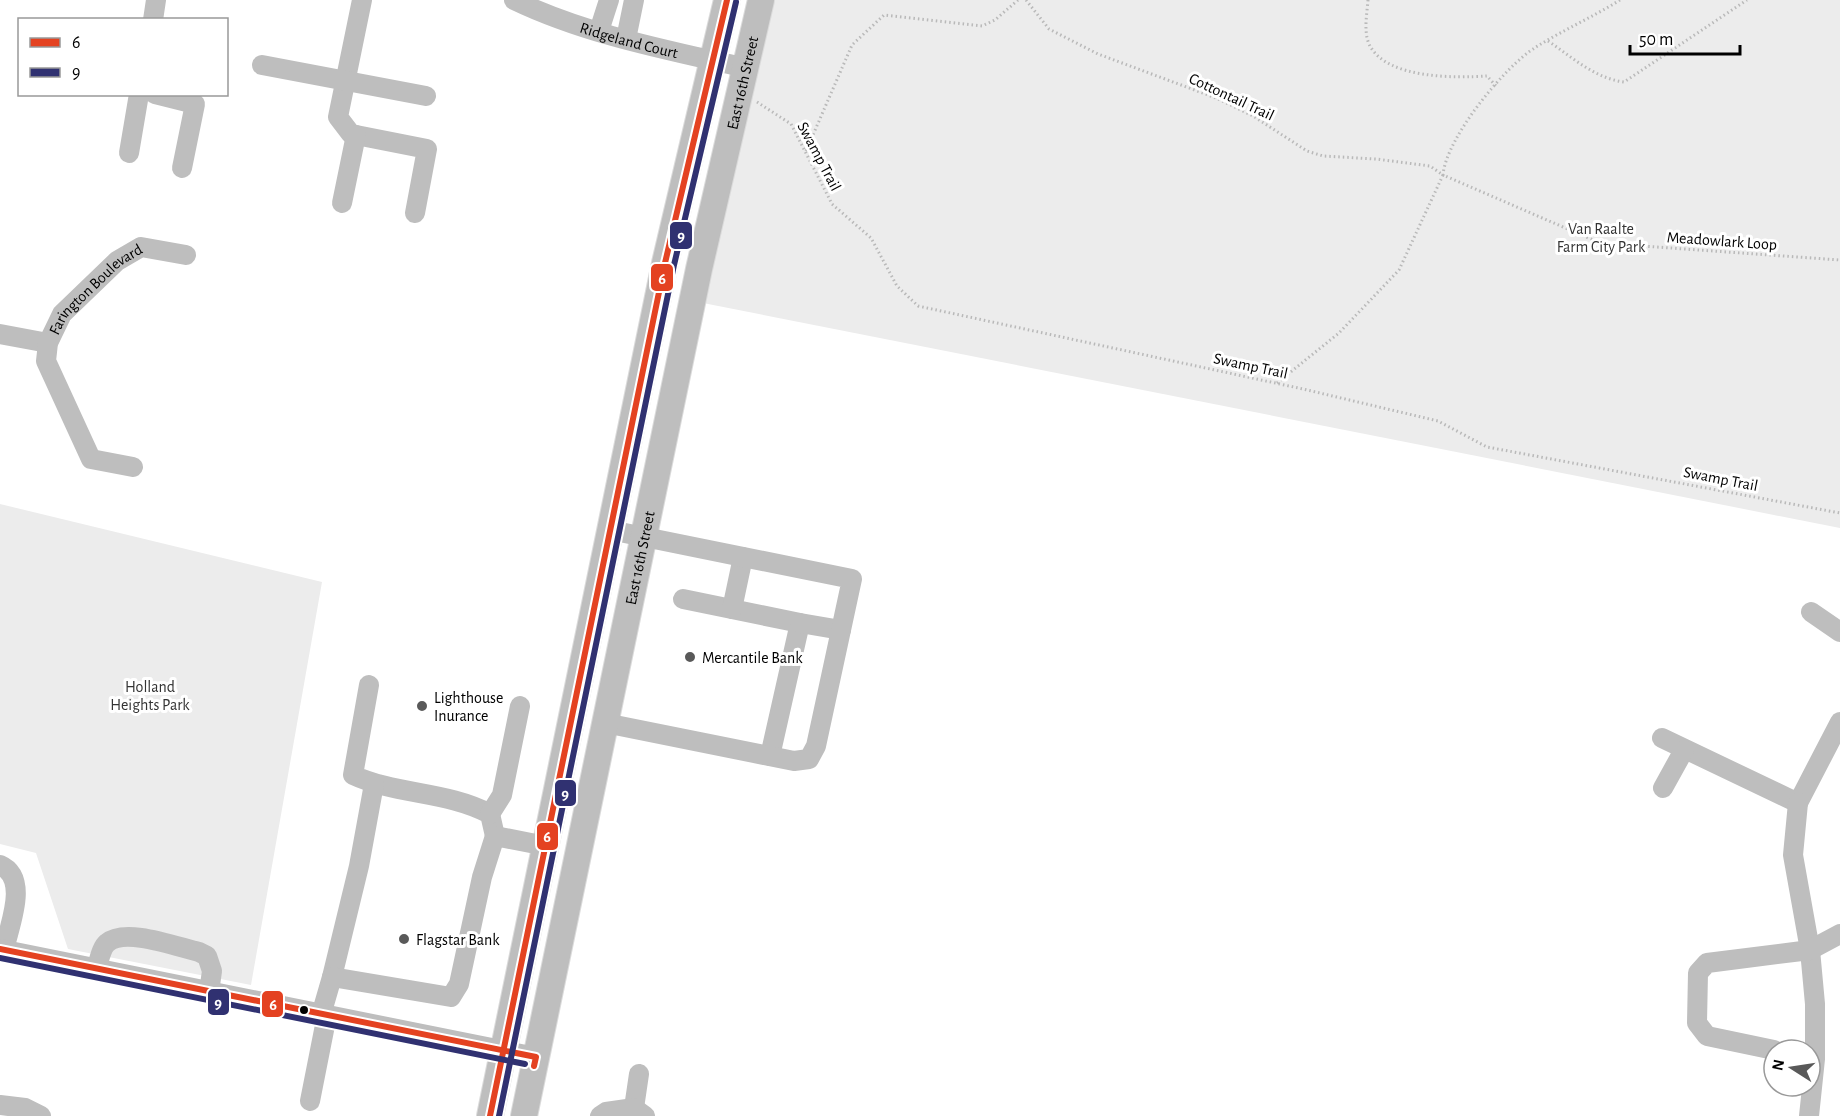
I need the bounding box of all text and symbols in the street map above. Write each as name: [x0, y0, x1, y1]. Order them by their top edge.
legend: [18, 18, 228, 96]
scale bar: [1630, 18, 1740, 56]
street label: Ridgeland Court: [578, 20, 679, 61]
text: 50 m: [1639, 31, 1673, 49]
text: 6: [72, 34, 80, 52]
street label: East 16th Street: [724, 35, 761, 131]
text: 9: [72, 64, 80, 82]
street label: Cottontail Trail: [1187, 70, 1277, 124]
street label: Swamp Trail: [794, 119, 844, 194]
line badge: 9: [669, 221, 693, 250]
park label: Van Raalte Farm City Park: [1557, 221, 1646, 256]
text: 9: [677, 228, 685, 244]
street label: Meadowlark Loop: [1666, 229, 1778, 253]
street label: Farington Boulevard: [46, 241, 145, 337]
line badge: 6: [650, 263, 674, 292]
text: 6: [658, 271, 666, 287]
street label: Swamp Trail: [1212, 350, 1289, 382]
street label: Swamp Trail: [1682, 464, 1759, 494]
street label: East 16th Street: [623, 510, 658, 606]
marker: Mercantile Bank: [683, 650, 697, 664]
place label: Mercantile Bank: [702, 650, 803, 666]
park label: Holland Heights Park: [110, 679, 190, 713]
place label: Lighthouse Inurance: [434, 690, 503, 724]
marker: Lighthouse Inurance: [415, 699, 429, 713]
line badge: 9: [554, 779, 577, 807]
text: 9: [561, 786, 569, 802]
line badge: 6: [536, 822, 559, 851]
text: 6: [543, 829, 551, 845]
marker: Flagstar Bank: [397, 932, 411, 946]
place label: Flagstar Bank: [416, 932, 500, 948]
line badge: 9: [207, 988, 230, 1016]
line badge: 6: [261, 990, 284, 1018]
text: 9: [214, 995, 222, 1011]
text: 6: [269, 997, 277, 1013]
unlabelled marker: [298, 1004, 310, 1016]
north arrow: [1762, 1038, 1822, 1098]
text: N: [1769, 1058, 1787, 1072]

